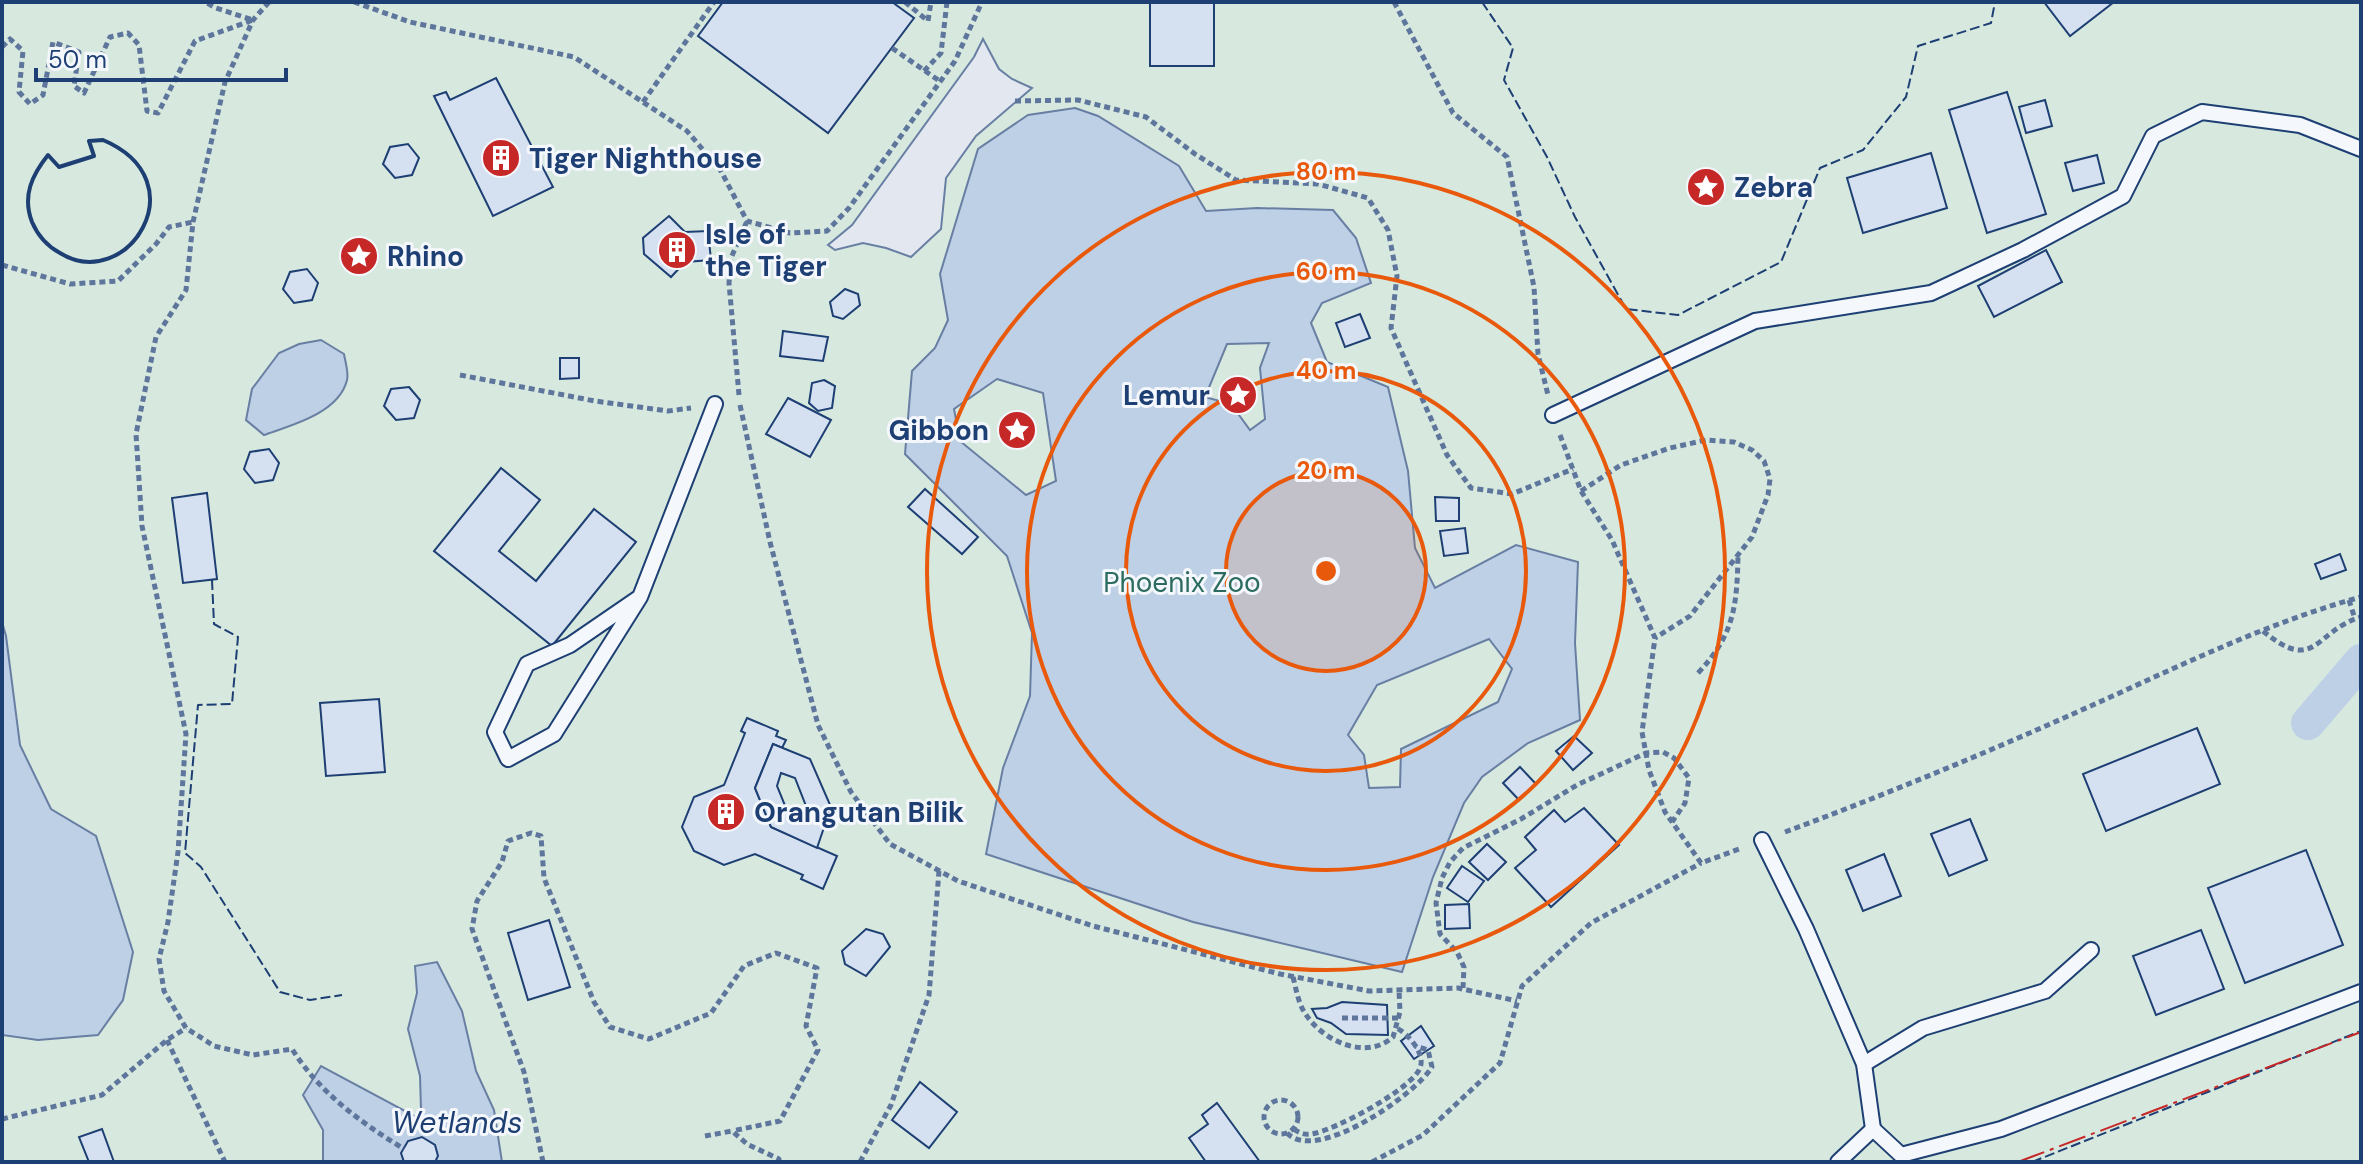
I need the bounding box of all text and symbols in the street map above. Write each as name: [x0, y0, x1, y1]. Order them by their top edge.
scale bar: [36, 32, 286, 82]
text: 50 m: [48, 44, 107, 75]
building icon: Tiger Nighthouse: [480, 137, 522, 179]
place label: Tiger Nighthouse: [529, 140, 762, 177]
text: 80 m: [1296, 156, 1356, 187]
place icon: Zebra: [1685, 166, 1727, 208]
place label: Zebra: [1734, 169, 1813, 206]
place label: Isle of the Tiger: [705, 216, 827, 285]
building icon: Isle of the Tiger: [656, 229, 698, 271]
place icon: Rhino: [338, 235, 380, 277]
place label: Rhino: [387, 238, 464, 275]
text: 60 m: [1296, 256, 1356, 287]
text: 40 m: [1296, 355, 1356, 386]
place icon: Lemur: [1217, 374, 1259, 416]
place label: Lemur: [1123, 377, 1210, 414]
place icon: Gibbon: [996, 409, 1038, 451]
place label: Gibbon: [889, 412, 989, 449]
text: 20 m: [1297, 455, 1355, 486]
centre of rings: [1312, 557, 1340, 585]
park label: Phoenix Zoo: [1103, 564, 1261, 601]
building icon: Orangutan Bilik: [705, 791, 747, 833]
place label: Orangutan Bilik: [754, 794, 964, 831]
water label: Wetlands: [392, 1103, 522, 1142]

